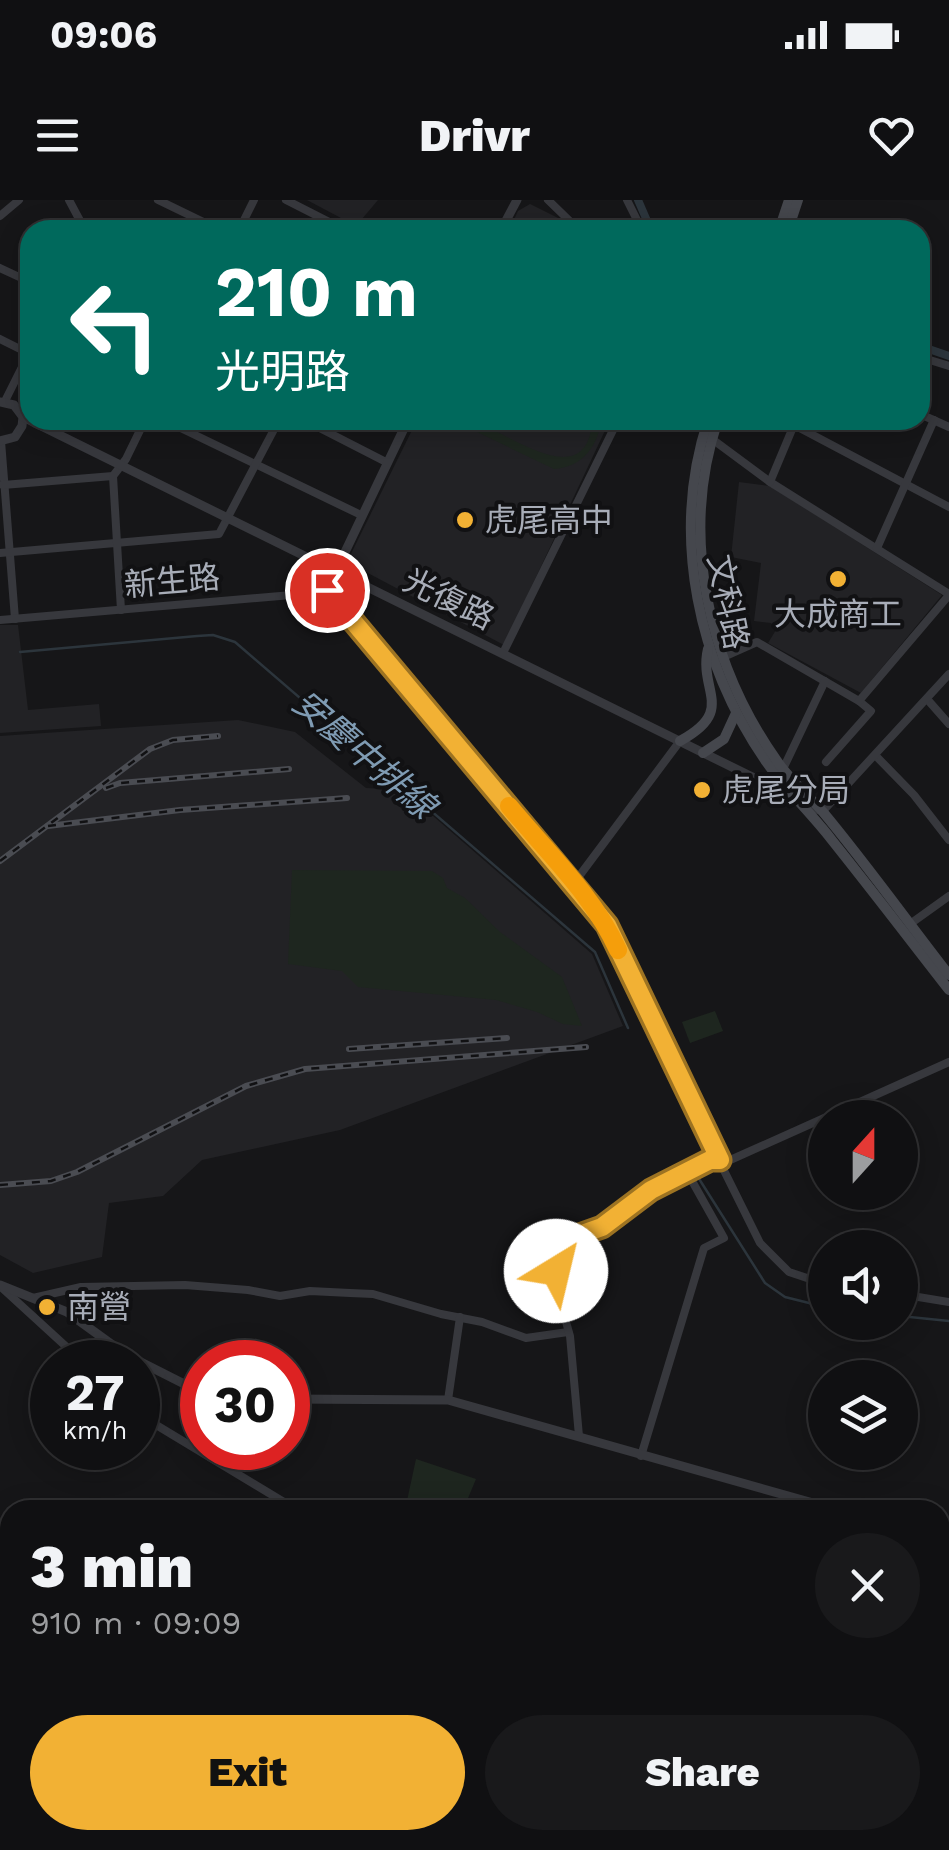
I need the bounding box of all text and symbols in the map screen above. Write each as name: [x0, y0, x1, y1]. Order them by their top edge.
text: 09:06: [50, 13, 157, 57]
icon: menu: [30, 108, 85, 163]
icon: heart: [864, 108, 919, 163]
text: Drivr: [419, 109, 530, 162]
text: 210 m: [215, 251, 418, 333]
icon: left: [50, 260, 180, 390]
text: 光明路: [215, 345, 350, 398]
place label: 虎尾高中: [485, 501, 613, 539]
marker: 虎尾高中: [454, 509, 476, 531]
pin: [285, 548, 370, 633]
street label: 文科路: [700, 551, 756, 653]
street label: 新生路: [123, 558, 221, 604]
street label: 光復路: [398, 561, 500, 637]
icon: arrive: [300, 563, 355, 618]
marker: 大成商工: [827, 568, 849, 590]
place label: 大成商工: [774, 595, 902, 633]
water label: 安慶中排線: [284, 681, 447, 830]
place label: 虎尾分局: [722, 771, 850, 809]
marker: 虎尾分局: [691, 779, 713, 801]
north arrow: [808, 1100, 918, 1210]
map controls: [808, 1100, 918, 1470]
position arrow: [504, 1219, 608, 1323]
button: sound: [808, 1230, 918, 1340]
place label: 南營: [67, 1288, 131, 1326]
marker: 南營: [36, 1296, 58, 1318]
speed limit sign: 30: [180, 1340, 310, 1470]
button: layers: [808, 1360, 918, 1470]
text: 27: [65, 1363, 125, 1422]
text: km/h: [63, 1416, 127, 1445]
text: 3 min: [30, 1531, 193, 1602]
button: close: [815, 1533, 920, 1638]
text: 910 m · 09:09: [30, 1604, 241, 1642]
button: Exit: [30, 1715, 465, 1830]
button: Share: [485, 1715, 920, 1830]

